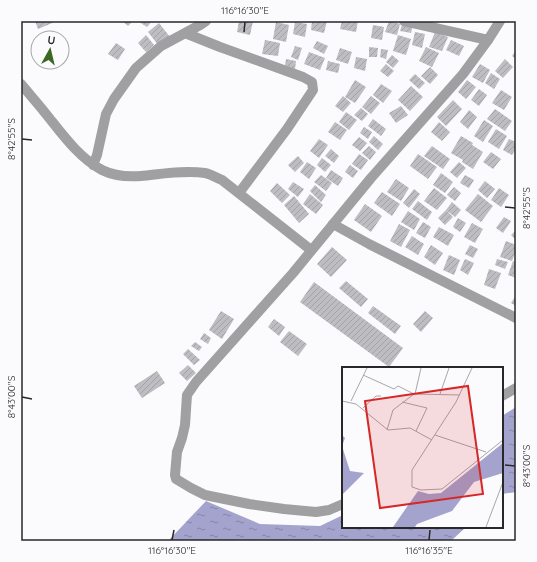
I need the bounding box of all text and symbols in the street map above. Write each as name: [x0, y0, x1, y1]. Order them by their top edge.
text: 116°16'30"E: [221, 4, 269, 17]
north arrow: [30, 30, 70, 70]
text: U: [47, 33, 56, 48]
text: 8°42'55"S: [5, 118, 18, 160]
text: 8°42'55"S: [520, 187, 533, 229]
inset map: [342, 367, 503, 528]
text: 8°43'00"S: [5, 375, 18, 418]
text: 8°43'00"S: [520, 444, 533, 487]
text: 116°16'30"E: [148, 544, 196, 557]
text: 116°16'35"E: [405, 544, 453, 557]

